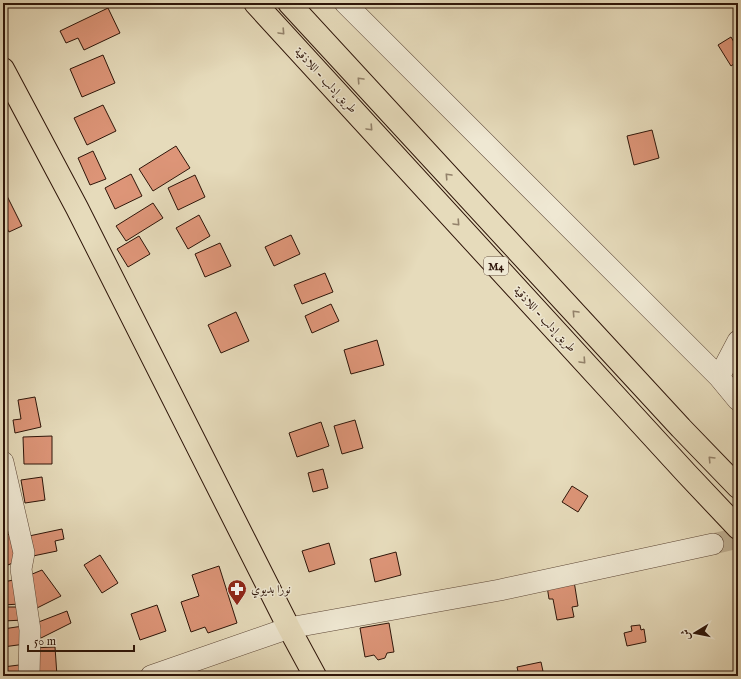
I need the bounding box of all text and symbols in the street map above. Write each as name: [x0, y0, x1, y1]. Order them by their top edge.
one-way arrow: [277, 27, 284, 35]
street label: طريق إدلب - اللاذقية: [291, 44, 360, 117]
one-way arrow: [358, 77, 365, 85]
one-way arrow: [365, 123, 372, 130]
one-way arrow: [446, 173, 453, 181]
one-way arrow: [453, 219, 460, 226]
road number: M4: [484, 257, 508, 275]
street label: طريق إدلب - اللاذقية: [510, 283, 579, 356]
one-way arrow: [572, 310, 579, 317]
one-way arrow: [578, 356, 585, 363]
one-way arrow: [708, 456, 716, 464]
pharmacy icon: نورا بديوي: [226, 578, 248, 606]
place label: نورا بديوي: [251, 582, 291, 599]
north arrow: [675, 613, 715, 653]
scale bar: [28, 627, 134, 653]
text: ش: [678, 628, 694, 641]
text: 50 m: [34, 634, 56, 649]

